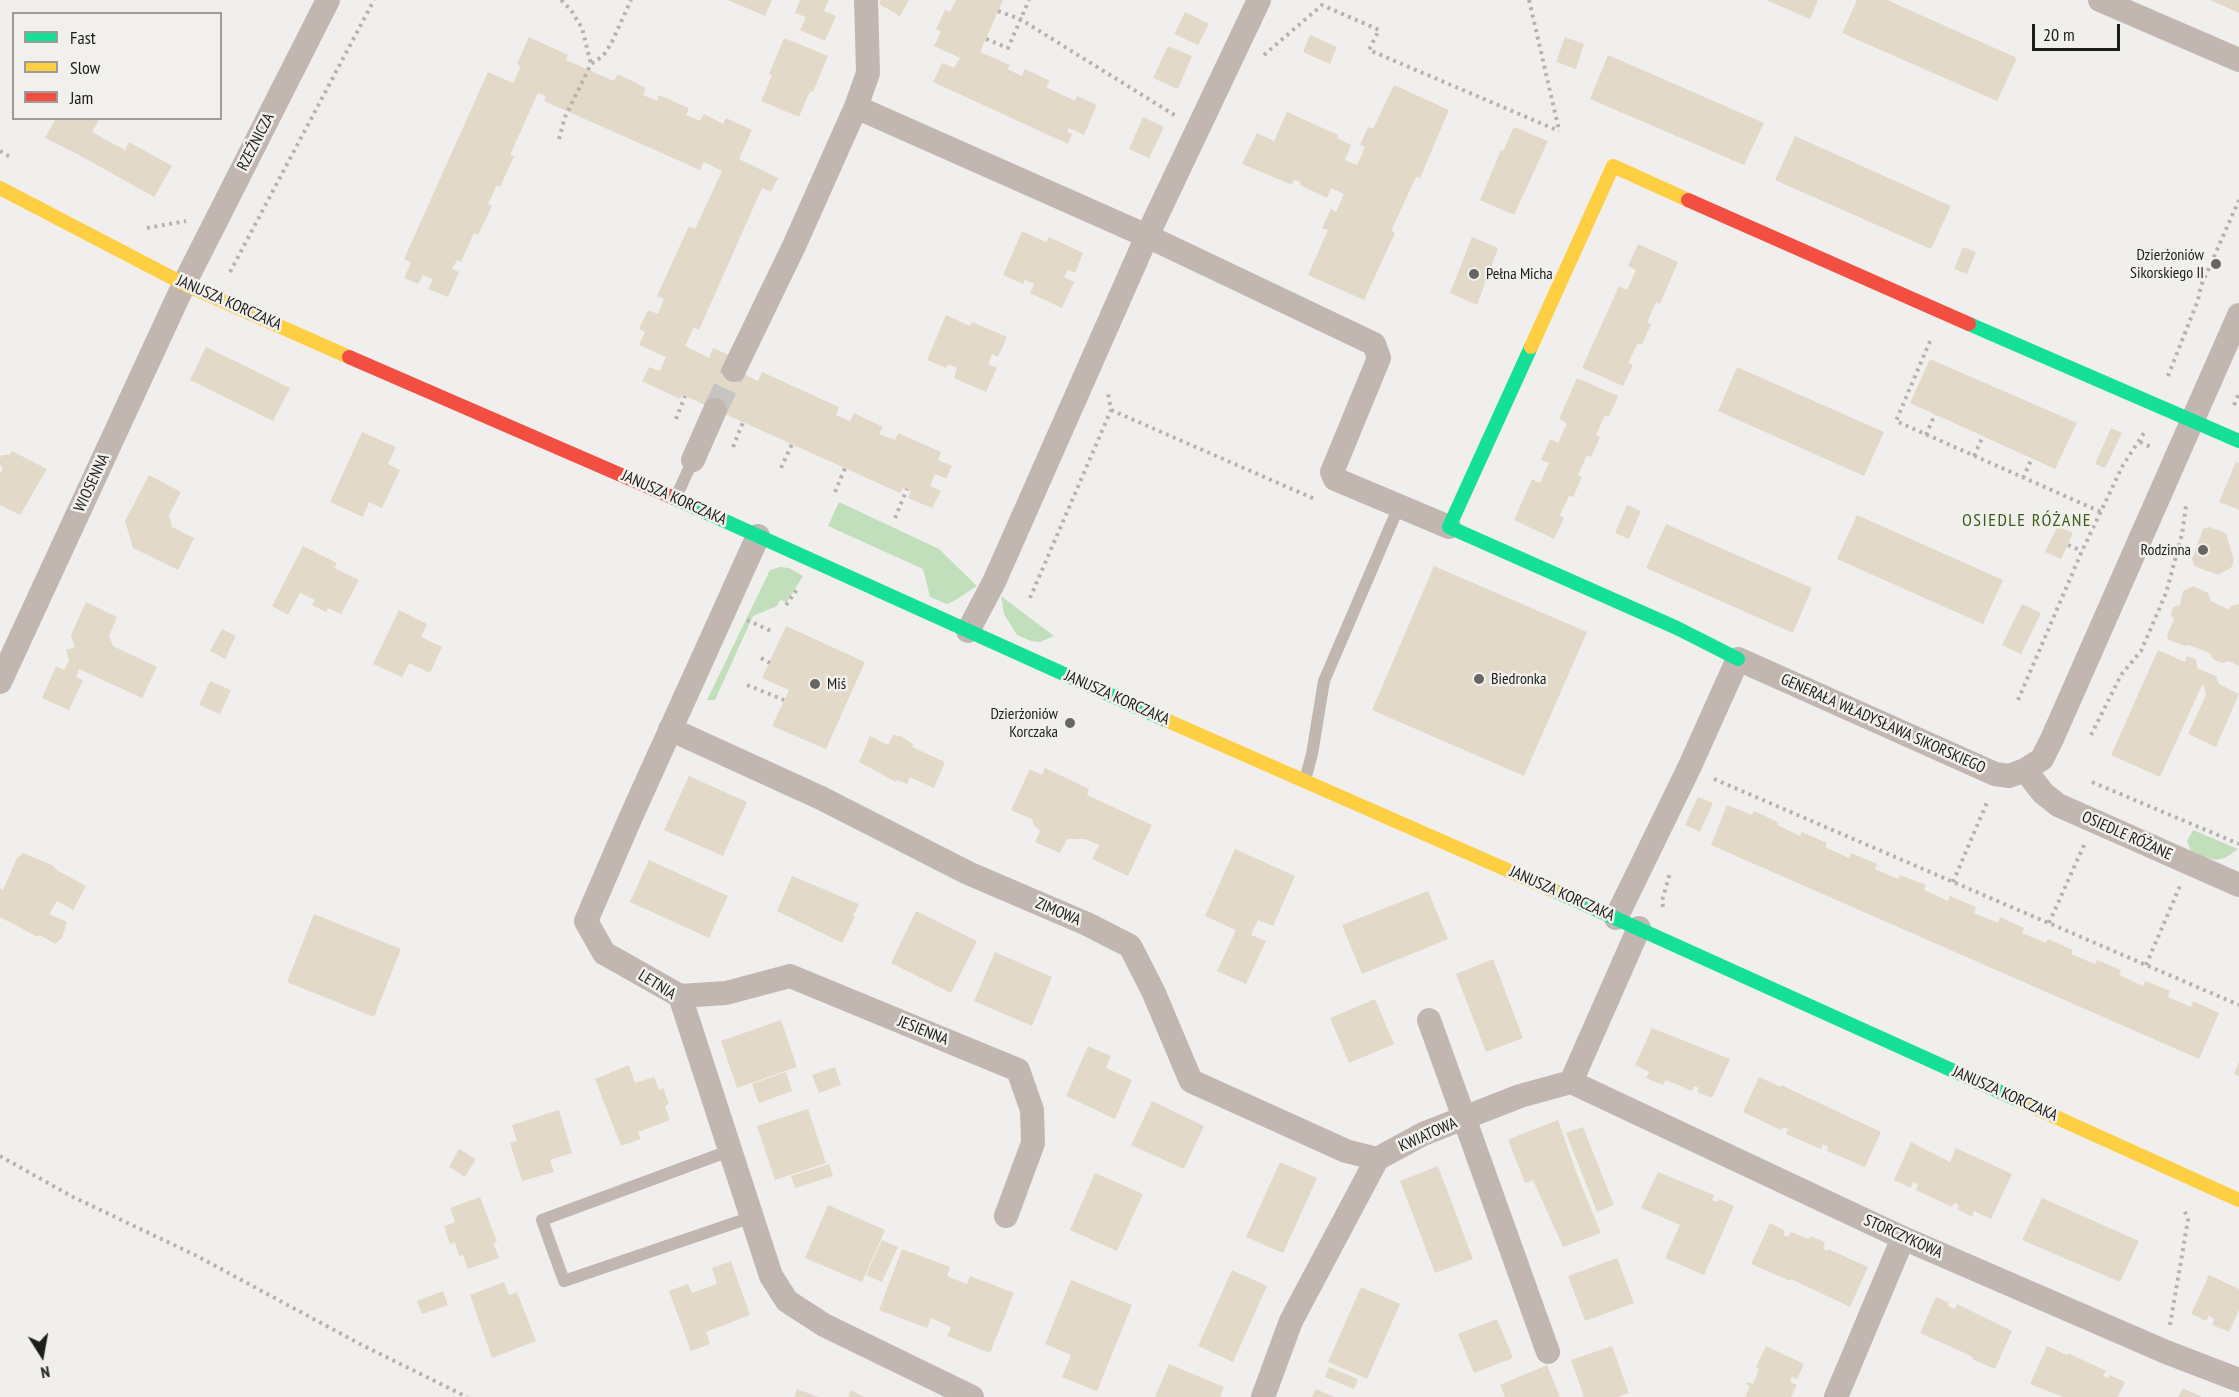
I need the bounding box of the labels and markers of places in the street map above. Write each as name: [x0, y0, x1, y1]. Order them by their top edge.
place label: Dzierżoniów Sikorskiego II: [2130, 245, 2204, 283]
marker: Dzierżoniów Sikorskiego II: [2209, 257, 2223, 271]
place label: Pełna Micha: [1486, 264, 1553, 284]
marker: Pełna Micha: [1467, 267, 1481, 281]
place label: Rodzinna: [2140, 540, 2191, 560]
marker: Rodzinna: [2196, 543, 2210, 557]
place label: Biedronka: [1491, 669, 1546, 689]
marker: Biedronka: [1472, 672, 1486, 686]
place label: Miś: [827, 674, 846, 694]
marker: Miś: [808, 677, 822, 691]
place label: Dzierżoniów Korczaka: [990, 704, 1058, 742]
marker: Dzierżoniów Korczaka: [1063, 716, 1077, 730]

